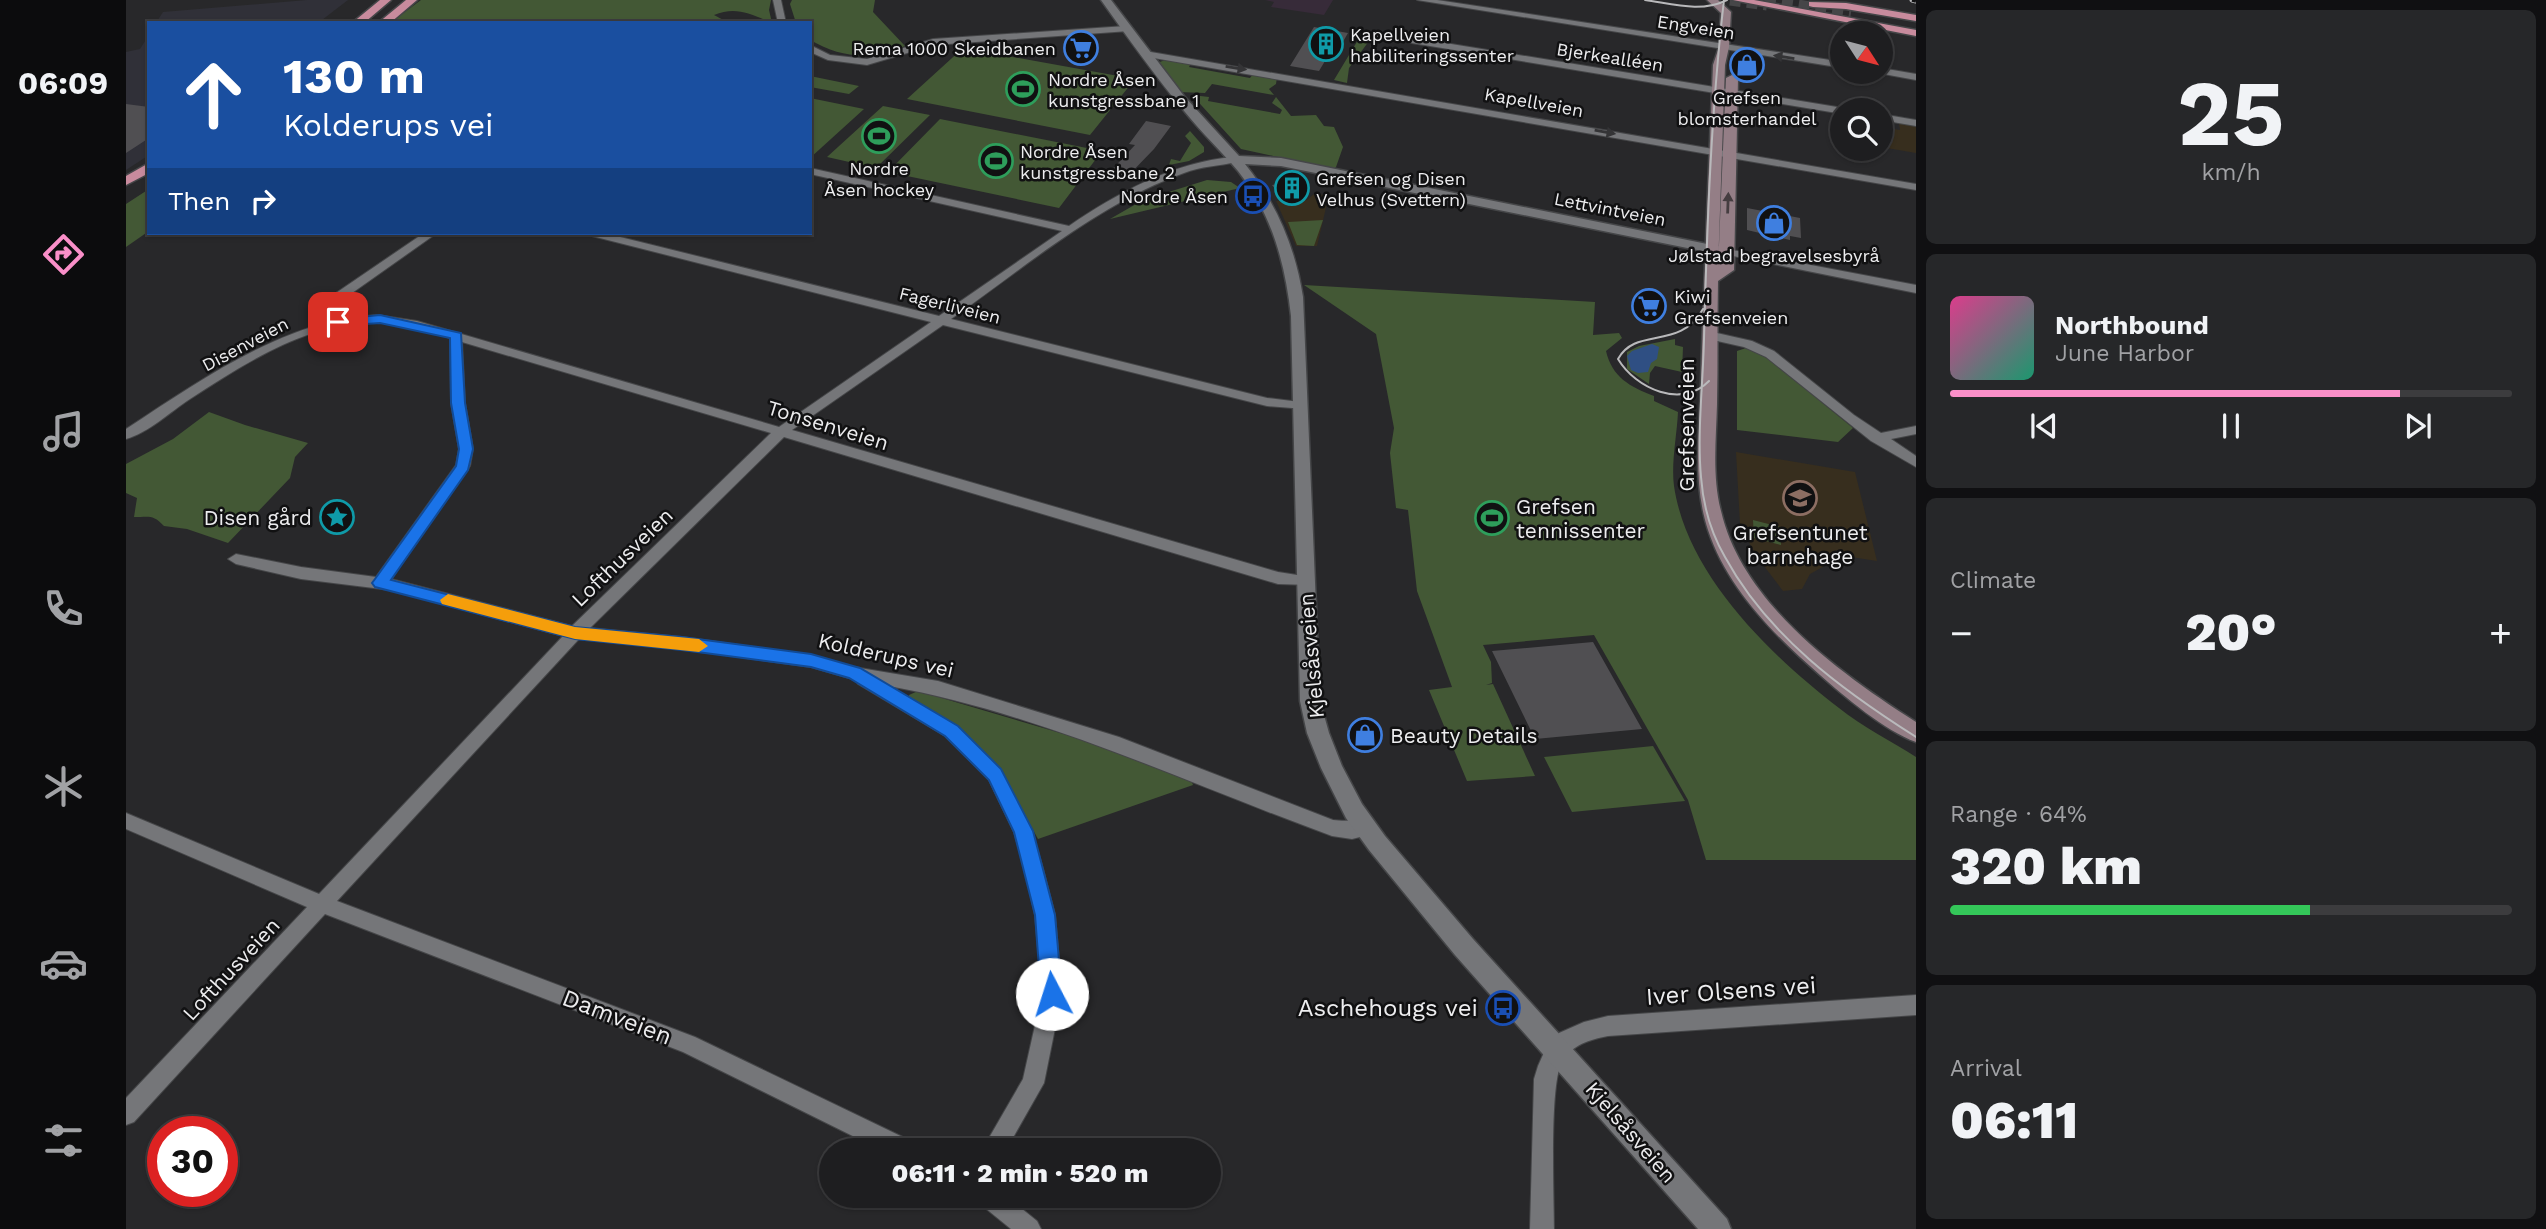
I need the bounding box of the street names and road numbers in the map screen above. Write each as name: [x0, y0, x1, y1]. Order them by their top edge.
street label: Engveien: [1656, 11, 1736, 43]
street label: Bjerkealléen: [1555, 38, 1665, 76]
street label: Kapellveien: [1483, 83, 1585, 121]
street label: Lettvintveien: [1552, 188, 1668, 230]
street label: Fagerliveien: [897, 282, 1003, 328]
street label: Disenveien: [198, 313, 292, 375]
street label: Grefsenveien: [1674, 358, 1699, 492]
street label: Tonsenveien: [764, 395, 892, 455]
street label: Lofthusveien: [566, 502, 678, 612]
street label: Kjelsåsveien: [1293, 592, 1329, 720]
street label: Kolderups vei: [816, 627, 956, 683]
street label: Lofthusveien: [177, 913, 285, 1025]
street label: Iver Olsens vei: [1645, 971, 1817, 1011]
street label: Damveien: [558, 983, 676, 1051]
street label: Kjelsåsveien: [1580, 1076, 1682, 1188]

